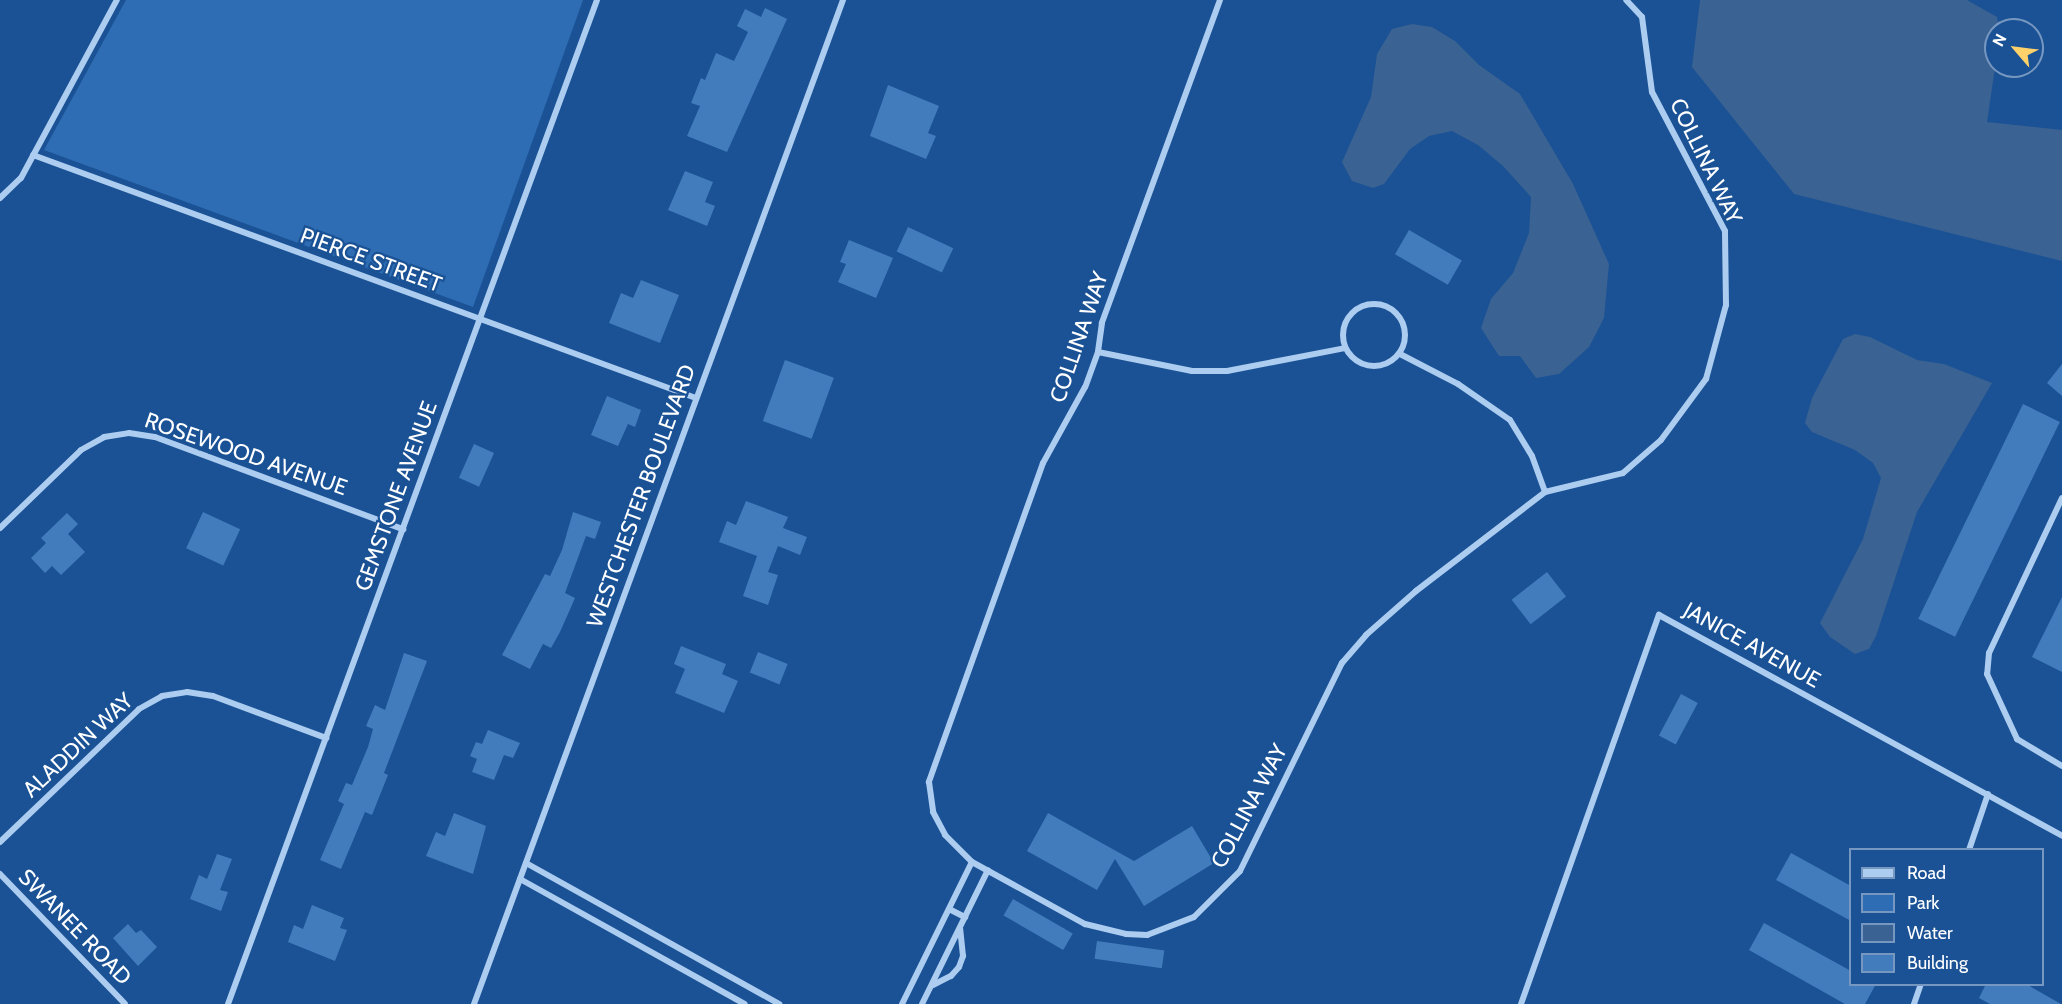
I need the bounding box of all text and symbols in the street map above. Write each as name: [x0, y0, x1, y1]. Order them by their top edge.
north arrow: [1984, 18, 2044, 78]
text: N: [1988, 31, 2010, 50]
street label: COLLINA WAY: [1664, 94, 1748, 228]
street label: PIERCE STREET: [297, 222, 445, 298]
street label: COLLINA WAY: [1044, 268, 1114, 406]
street label: WESTCHESTER BOULEVARD: [581, 361, 701, 631]
street label: GEMSTONE AVENUE: [349, 397, 443, 595]
street label: ROSEWOOD AVENUE: [141, 407, 351, 501]
street label: JANICE AVENUE: [1679, 596, 1825, 694]
street label: ALADDIN WAY: [18, 687, 138, 803]
street label: COLLINA WAY: [1205, 740, 1293, 872]
legend: [1849, 848, 2044, 986]
text: Road: [1907, 862, 1946, 884]
street label: SWANEE ROAD: [13, 864, 137, 990]
text: Park: [1907, 892, 1939, 914]
text: Water: [1907, 922, 1953, 944]
text: Building: [1907, 952, 1968, 974]

